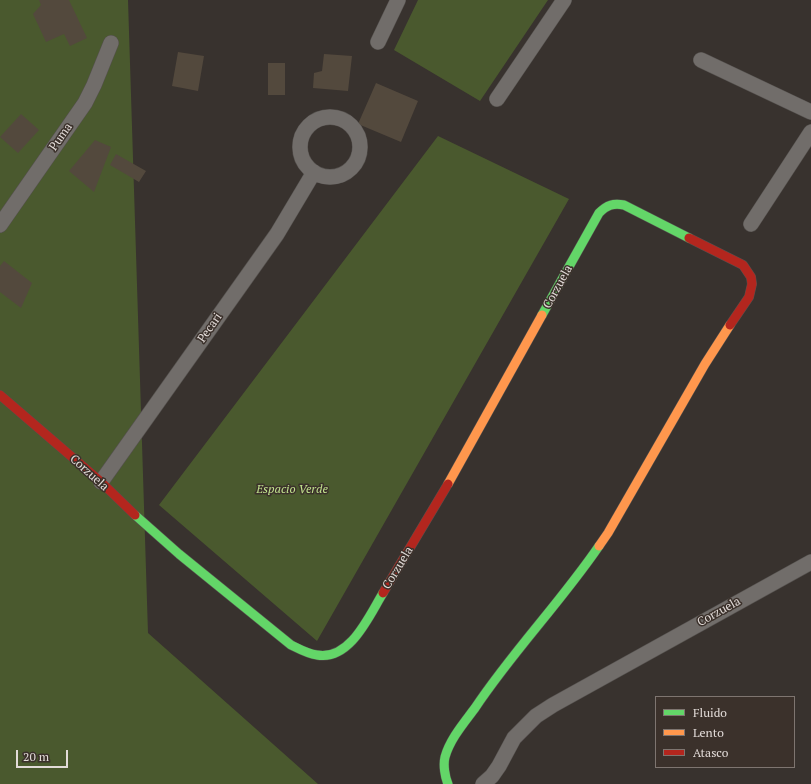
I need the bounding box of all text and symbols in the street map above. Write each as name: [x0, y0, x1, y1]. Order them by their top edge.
street label: Puma: [46, 120, 76, 154]
street label: Corzuela: [540, 263, 576, 311]
street label: Pecari: [195, 310, 225, 346]
street label: Corzuela: [67, 452, 111, 494]
park label: Espacio Verde: [256, 483, 328, 497]
street label: Corzuela: [380, 544, 416, 592]
street label: Corzuela: [695, 594, 743, 630]
legend: [655, 696, 795, 768]
text: Fluido: [693, 705, 727, 720]
text: Lento: [693, 725, 724, 740]
scale bar: [18, 742, 70, 768]
text: Atasco: [693, 745, 728, 760]
text: 20 m: [23, 749, 49, 764]

